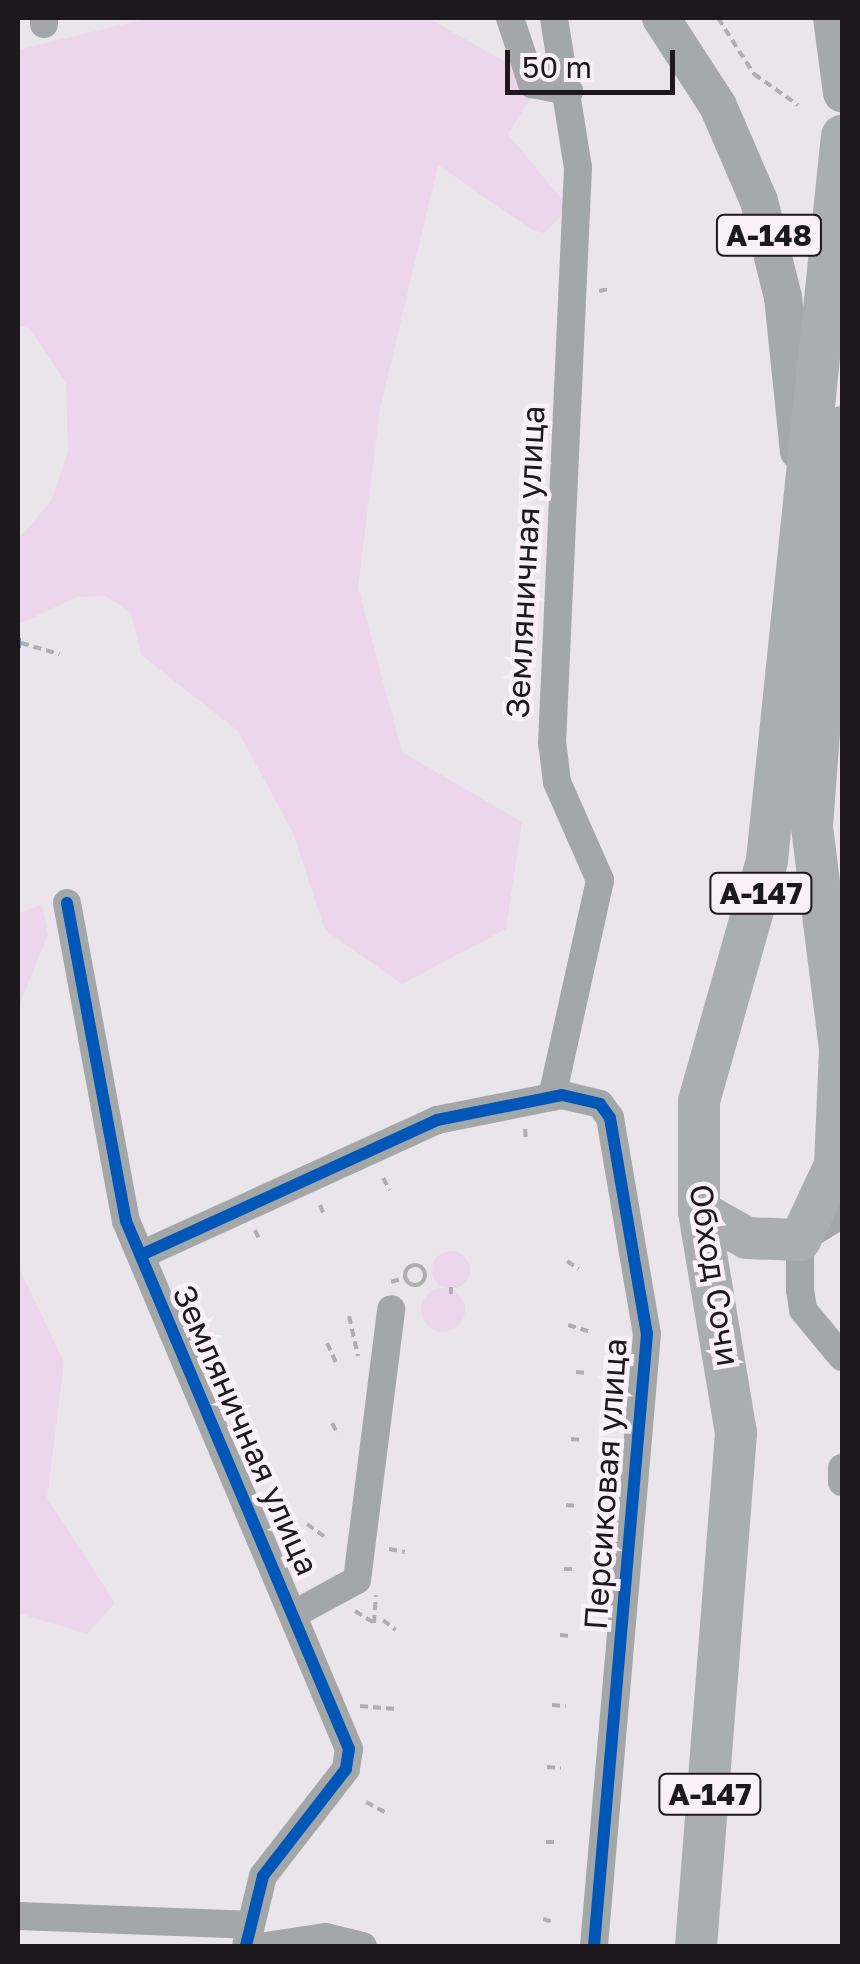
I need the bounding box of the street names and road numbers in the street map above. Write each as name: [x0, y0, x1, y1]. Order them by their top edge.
road number: А-148: [714, 210, 824, 260]
street label: Земляничная улица: [498, 404, 552, 720]
road number: А-147: [708, 868, 814, 918]
street label: Обход Сочи: [682, 1181, 748, 1369]
street label: Земляничная улица: [165, 1279, 327, 1581]
street label: Персиковая улица: [576, 1337, 634, 1631]
road number: А-147: [658, 1769, 762, 1819]

